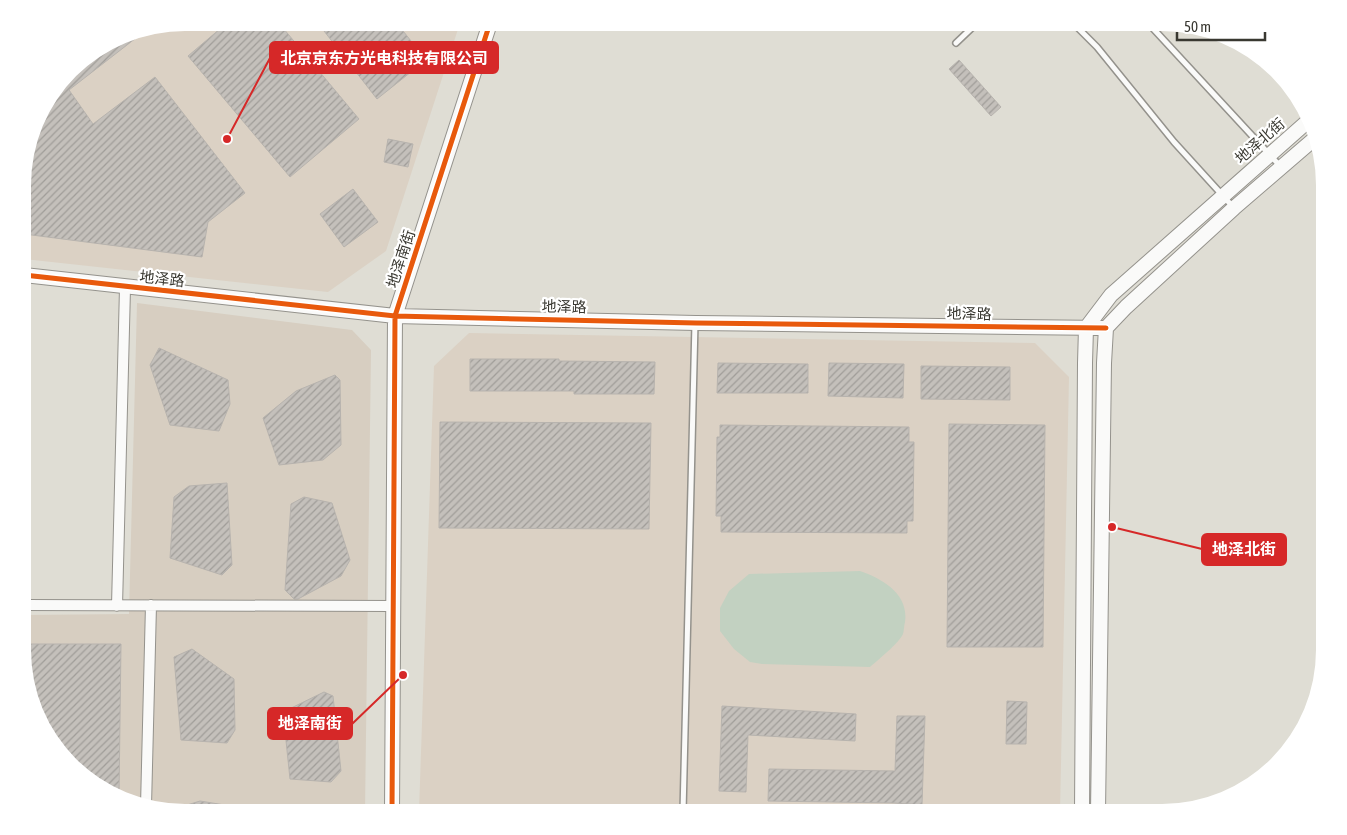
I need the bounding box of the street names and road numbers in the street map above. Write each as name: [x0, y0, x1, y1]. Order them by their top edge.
street label: 地泽北街: [1231, 115, 1288, 167]
street label: 地泽南街: [383, 228, 418, 290]
street label: 地泽路: [139, 268, 185, 289]
street label: 地泽路: [541, 298, 587, 315]
street label: 地泽路: [946, 305, 992, 322]

